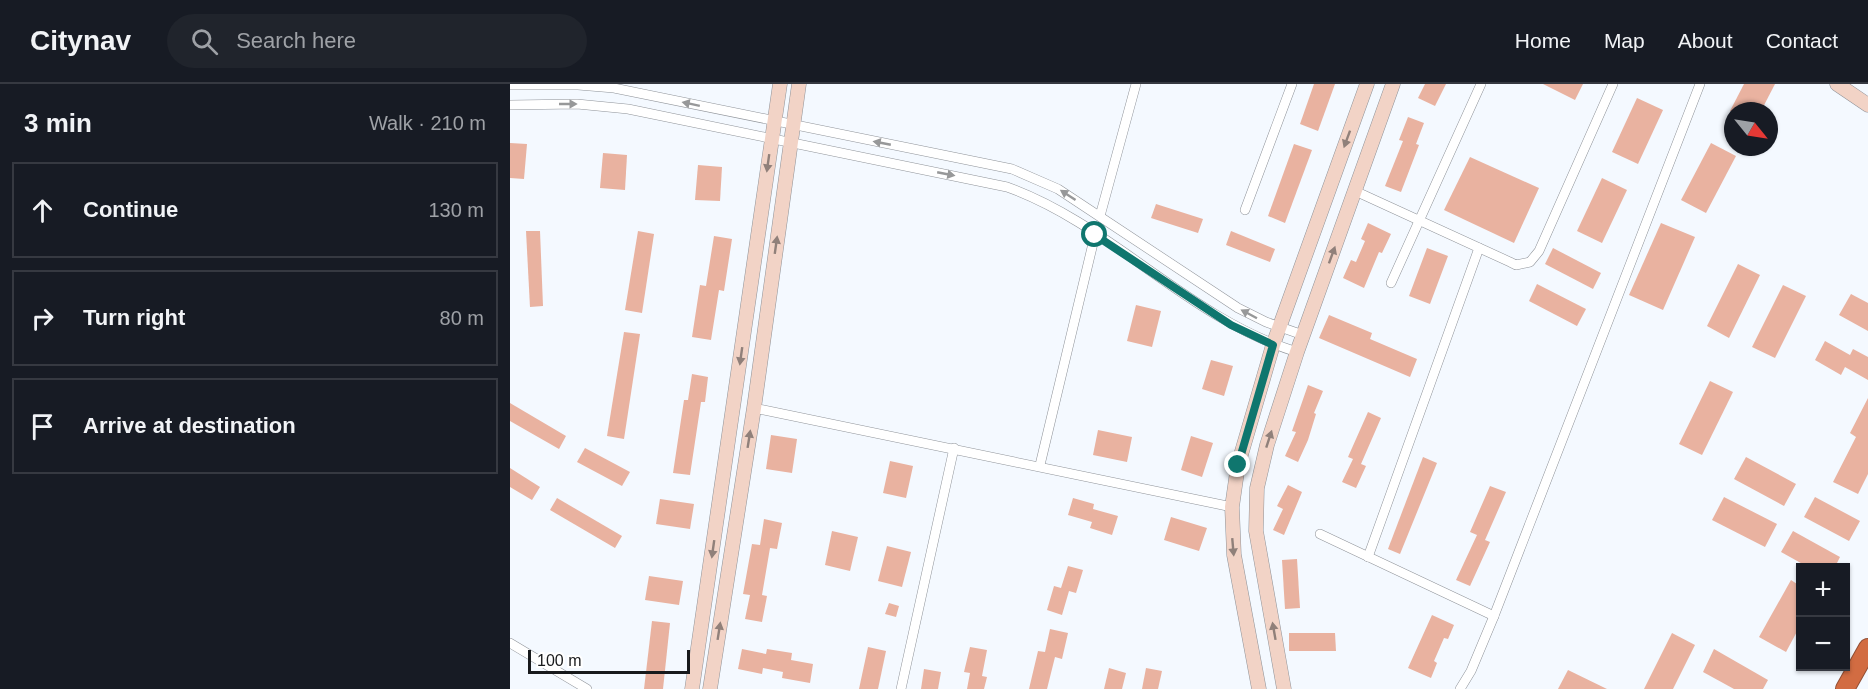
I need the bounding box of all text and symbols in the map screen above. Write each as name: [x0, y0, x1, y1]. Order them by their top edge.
search box: [167, 14, 587, 68]
text: Citynav: [30, 25, 131, 56]
icon: search: [188, 25, 221, 58]
text: Search here: [236, 28, 356, 53]
text: Home: [1515, 29, 1571, 52]
text: Map: [1604, 29, 1645, 52]
text: About: [1678, 29, 1733, 52]
text: Contact: [1766, 29, 1838, 52]
one-way arrow: [682, 98, 700, 108]
one-way arrow: [559, 99, 578, 109]
north arrow: [1724, 102, 1778, 156]
text: 3 min: [24, 108, 92, 138]
text: Walk · 210 m: [369, 112, 486, 134]
one-way arrow: [1342, 130, 1352, 148]
one-way arrow: [873, 137, 891, 147]
one-way arrow: [764, 153, 773, 172]
one-way arrow: [936, 170, 955, 179]
one-way arrow: [1060, 190, 1076, 201]
icon: ahead: [26, 194, 59, 227]
text: Continue: [83, 197, 178, 222]
text: 130 m: [428, 199, 484, 221]
route start: [1081, 221, 1107, 247]
one-way arrow: [771, 236, 781, 255]
one-way arrow: [1327, 246, 1337, 264]
icon: right: [26, 302, 59, 335]
text: Turn right: [83, 305, 185, 330]
text: 80 m: [440, 307, 484, 329]
one-way arrow: [1240, 309, 1257, 319]
one-way arrow: [737, 346, 746, 365]
icon: arrive: [26, 410, 59, 443]
text: Arrive at destination: [83, 413, 296, 438]
one-way arrow: [745, 429, 754, 448]
one-way arrow: [1265, 430, 1274, 448]
route end: [1224, 451, 1250, 477]
one-way arrow: [1228, 537, 1238, 556]
one-way arrow: [708, 539, 717, 558]
map controls: [1796, 563, 1850, 671]
button: +: [1796, 563, 1850, 617]
button: −: [1796, 617, 1850, 671]
one-way arrow: [715, 622, 724, 641]
one-way arrow: [1269, 622, 1278, 641]
scale bar: [528, 647, 690, 674]
text: 100 m: [537, 652, 581, 669]

